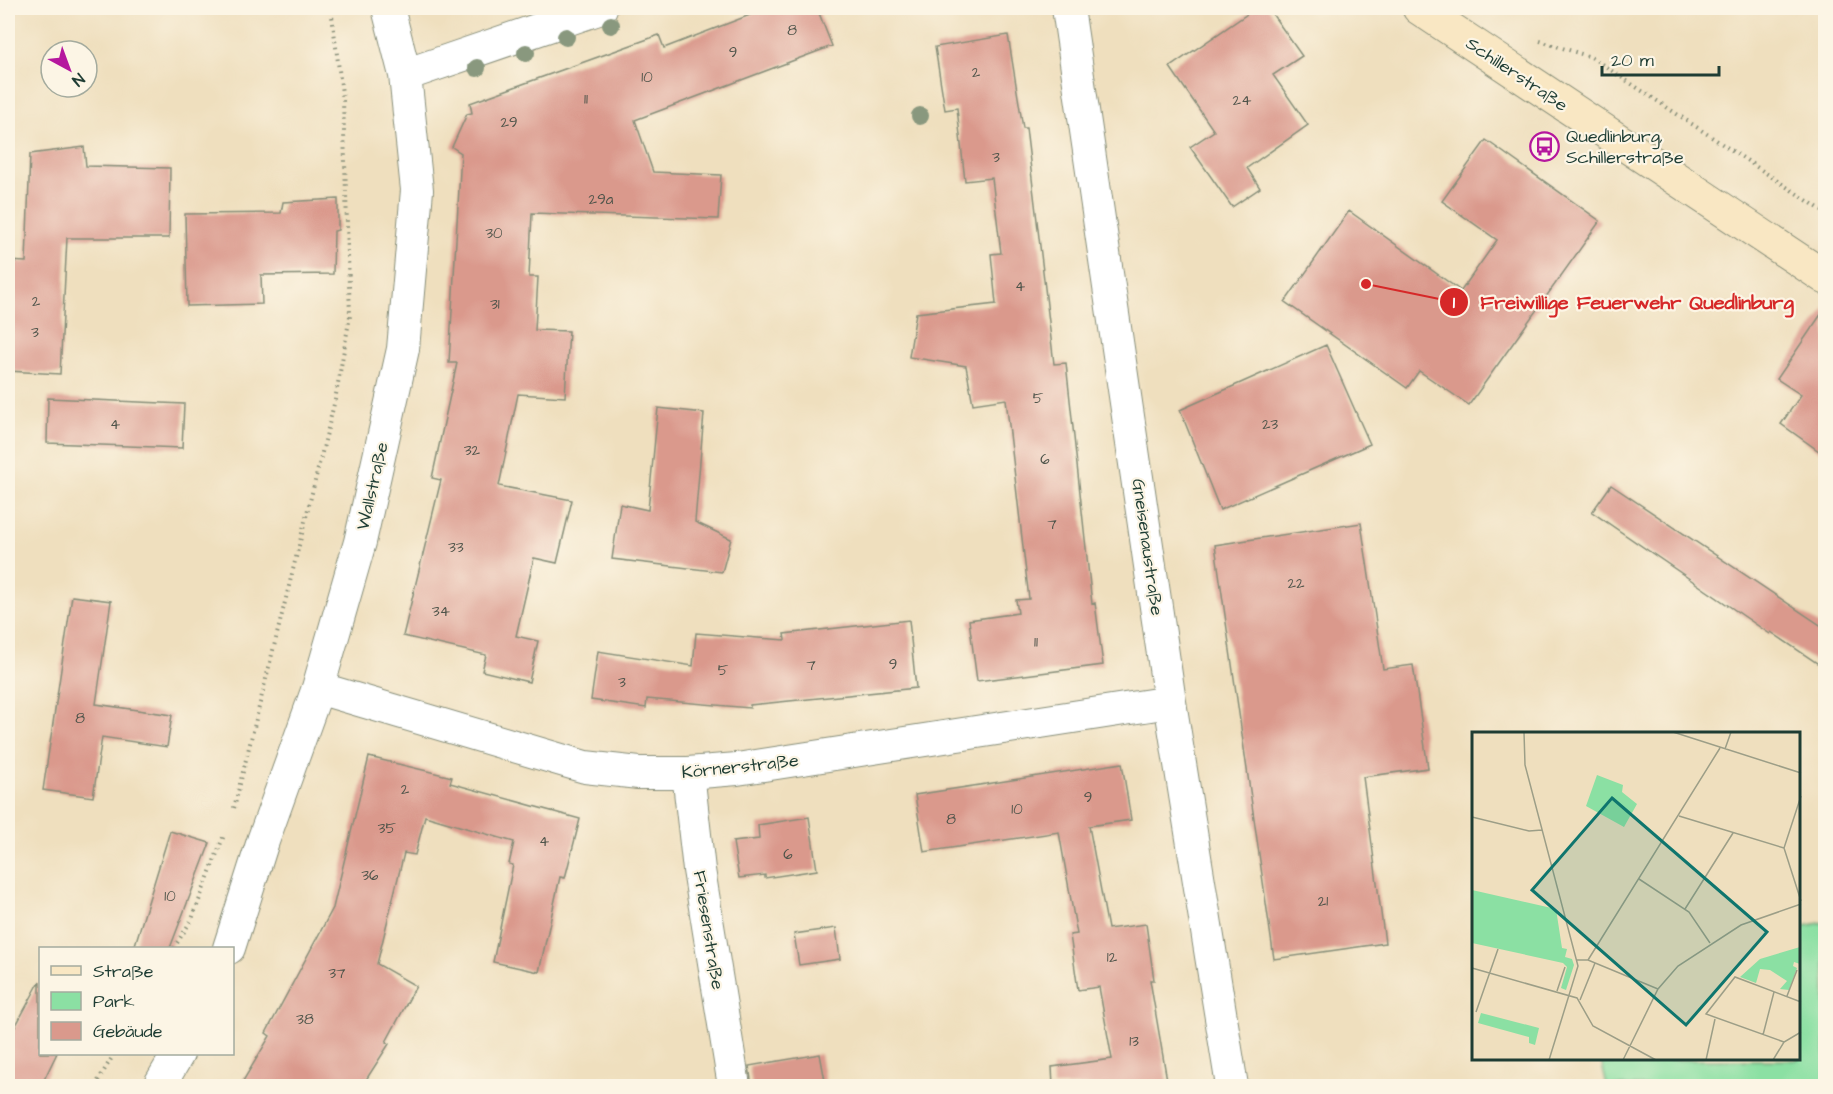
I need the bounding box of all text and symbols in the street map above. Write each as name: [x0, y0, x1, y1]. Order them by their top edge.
house number: 8: [787, 20, 797, 41]
street label: Schillerstraße: [1461, 31, 1573, 118]
north arrow: [39, 39, 99, 99]
scale bar: [1602, 39, 1719, 77]
house number: 9: [729, 42, 737, 63]
text: 20 m: [1611, 48, 1654, 73]
house number: 2: [972, 62, 981, 83]
house number: 10: [641, 67, 653, 88]
text: N: [67, 68, 89, 91]
house number: 11: [584, 89, 588, 110]
house number: 24: [1233, 90, 1251, 111]
house number: 29: [500, 112, 518, 133]
place label: Quedlinburg, Schillerstraße: [1566, 124, 1684, 170]
bus stop icon: Quedlinburg, Schillerstraße: [1529, 130, 1561, 162]
house number: 3: [992, 147, 1000, 168]
house number: 29a: [589, 189, 614, 210]
house number: 30: [485, 223, 503, 244]
house number: 4: [1015, 276, 1025, 297]
callout: Freiwillige Feuerwehr Quedlinburg: [1439, 283, 1806, 321]
text: Freiwillige Feuerwehr Quedlinburg: [1480, 289, 1794, 318]
text: 1: [1453, 290, 1456, 315]
house number: 2: [32, 291, 41, 312]
house number: 31: [490, 294, 500, 315]
house number: 3: [31, 322, 39, 343]
house number: 5: [1033, 388, 1044, 409]
house number: 4: [110, 414, 120, 435]
house number: 23: [1262, 414, 1278, 435]
street label: Wallstraße: [350, 439, 395, 533]
house number: 32: [464, 440, 481, 461]
house number: 6: [1040, 449, 1050, 470]
street label: Gneisenaustraße: [1126, 477, 1170, 617]
house number: 7: [1047, 514, 1057, 535]
house number: 33: [448, 537, 464, 558]
house number: 22: [1287, 573, 1305, 594]
house number: 34: [432, 601, 450, 622]
house number: 11: [1034, 632, 1038, 653]
house number: 9: [889, 654, 897, 675]
house number: 7: [806, 655, 816, 676]
house number: 5: [718, 660, 729, 681]
house number: 3: [618, 672, 626, 693]
house number: 8: [75, 708, 85, 729]
inset map: [1472, 732, 1800, 1061]
street label: Körnerstraße: [680, 748, 800, 785]
house number: 2: [401, 779, 410, 800]
house number: 9: [1084, 787, 1092, 808]
house number: 10: [1011, 799, 1023, 820]
house number: 8: [946, 809, 956, 830]
house number: 35: [378, 818, 396, 839]
house number: 4: [539, 831, 549, 852]
house number: 6: [783, 844, 793, 865]
house number: 36: [361, 865, 379, 886]
street label: Friesenstraße: [687, 869, 730, 992]
house number: 10: [164, 886, 176, 907]
house number: 21: [1318, 891, 1328, 912]
legend: [39, 947, 234, 1055]
house number: 12: [1107, 947, 1118, 968]
text: Straße: [93, 959, 154, 984]
house number: 37: [329, 963, 345, 984]
text: Park: [93, 989, 135, 1014]
house number: 38: [296, 1009, 314, 1030]
text: Gebäude: [93, 1019, 163, 1044]
house number: 13: [1129, 1031, 1139, 1052]

